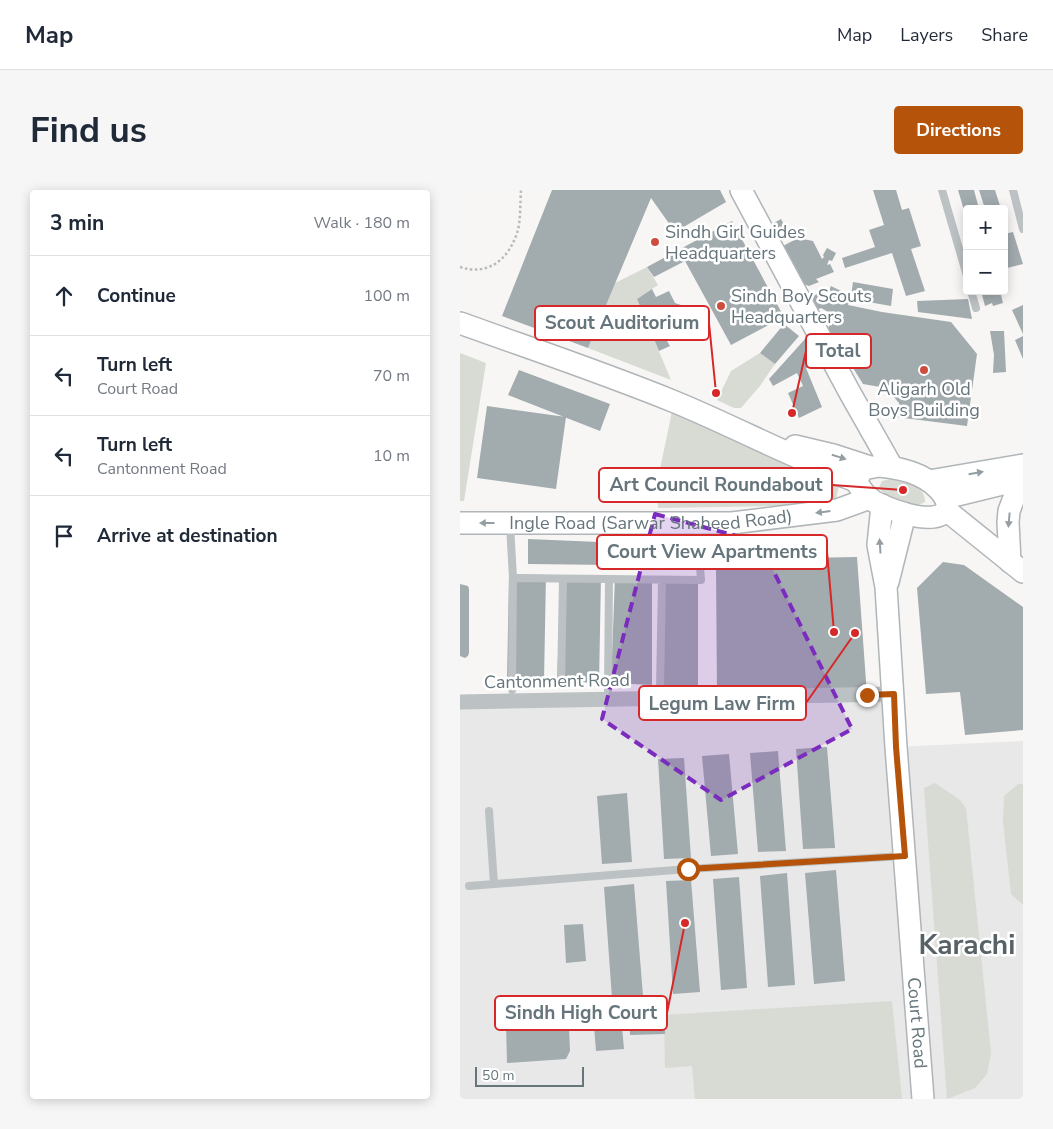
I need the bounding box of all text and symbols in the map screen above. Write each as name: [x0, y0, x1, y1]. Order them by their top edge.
text: Map: [25, 19, 73, 51]
text: Map: [837, 23, 872, 47]
text: Layers: [900, 23, 953, 47]
text: Share: [981, 23, 1028, 47]
button: Directions: [894, 106, 1023, 154]
text: Find us: [30, 107, 147, 154]
map controls: [963, 205, 1008, 295]
button: +: [963, 205, 1008, 250]
text: 3 min: [50, 209, 104, 237]
text: Walk · 180 m: [314, 212, 410, 234]
place label: Sindh Girl Guides Headquarters: [665, 220, 806, 265]
marker: Sindh Girl Guides Headquarters: [649, 236, 661, 248]
button: −: [963, 250, 1008, 295]
icon: ahead: [50, 282, 78, 310]
text: Continue: [97, 283, 176, 309]
place label: Sindh Boy Scouts Headquarters: [731, 284, 872, 329]
text: 100 m: [363, 285, 410, 307]
marker: Sindh Boy Scouts Headquarters: [715, 300, 727, 312]
callout: Scout Auditorium: [535, 306, 709, 340]
text: Scout Auditorium: [545, 310, 699, 336]
callout: Total: [806, 334, 871, 368]
text: Total: [816, 338, 860, 364]
text: Turn left: [97, 352, 172, 378]
icon: left: [50, 362, 78, 390]
marker: Aligarh Old Boys Building: [918, 364, 930, 376]
text: 70 m: [373, 365, 410, 387]
place label: Aligarh Old Boys Building: [868, 377, 980, 422]
text: Court Road: [97, 378, 178, 400]
text: Turn left: [97, 432, 172, 458]
icon: left: [50, 442, 78, 470]
text: 10 m: [373, 445, 410, 467]
one-way arrow: [832, 453, 847, 461]
text: Cantonment Road: [97, 458, 227, 480]
callout: Art Council Roundabout: [599, 468, 832, 502]
one-way arrow: [968, 468, 984, 476]
text: Art Council Roundabout: [609, 472, 823, 498]
street label: Ingle Road (Sarwar Shaheed Road): [509, 504, 794, 535]
one-way arrow: [815, 508, 831, 516]
one-way arrow: [1004, 512, 1012, 528]
one-way arrow: [478, 519, 494, 527]
icon: arrive: [50, 522, 78, 550]
text: Arrive at destination: [97, 523, 278, 549]
callout: Court View Apartments: [597, 535, 827, 569]
one-way arrow: [875, 538, 883, 554]
text: Court View Apartments: [607, 539, 817, 565]
street label: Cantonment Road: [484, 668, 630, 694]
route end: [856, 684, 879, 707]
callout: Legum Law Firm: [639, 686, 806, 720]
text: Legum Law Firm: [648, 691, 796, 717]
route start: [677, 858, 700, 881]
district label: Karachi: [919, 926, 1015, 964]
street label: Court Road: [902, 976, 933, 1069]
callout: Sindh High Court: [495, 996, 667, 1030]
text: Sindh High Court: [505, 1000, 658, 1026]
scale bar: [475, 1064, 584, 1087]
text: 50 m: [482, 1066, 514, 1085]

